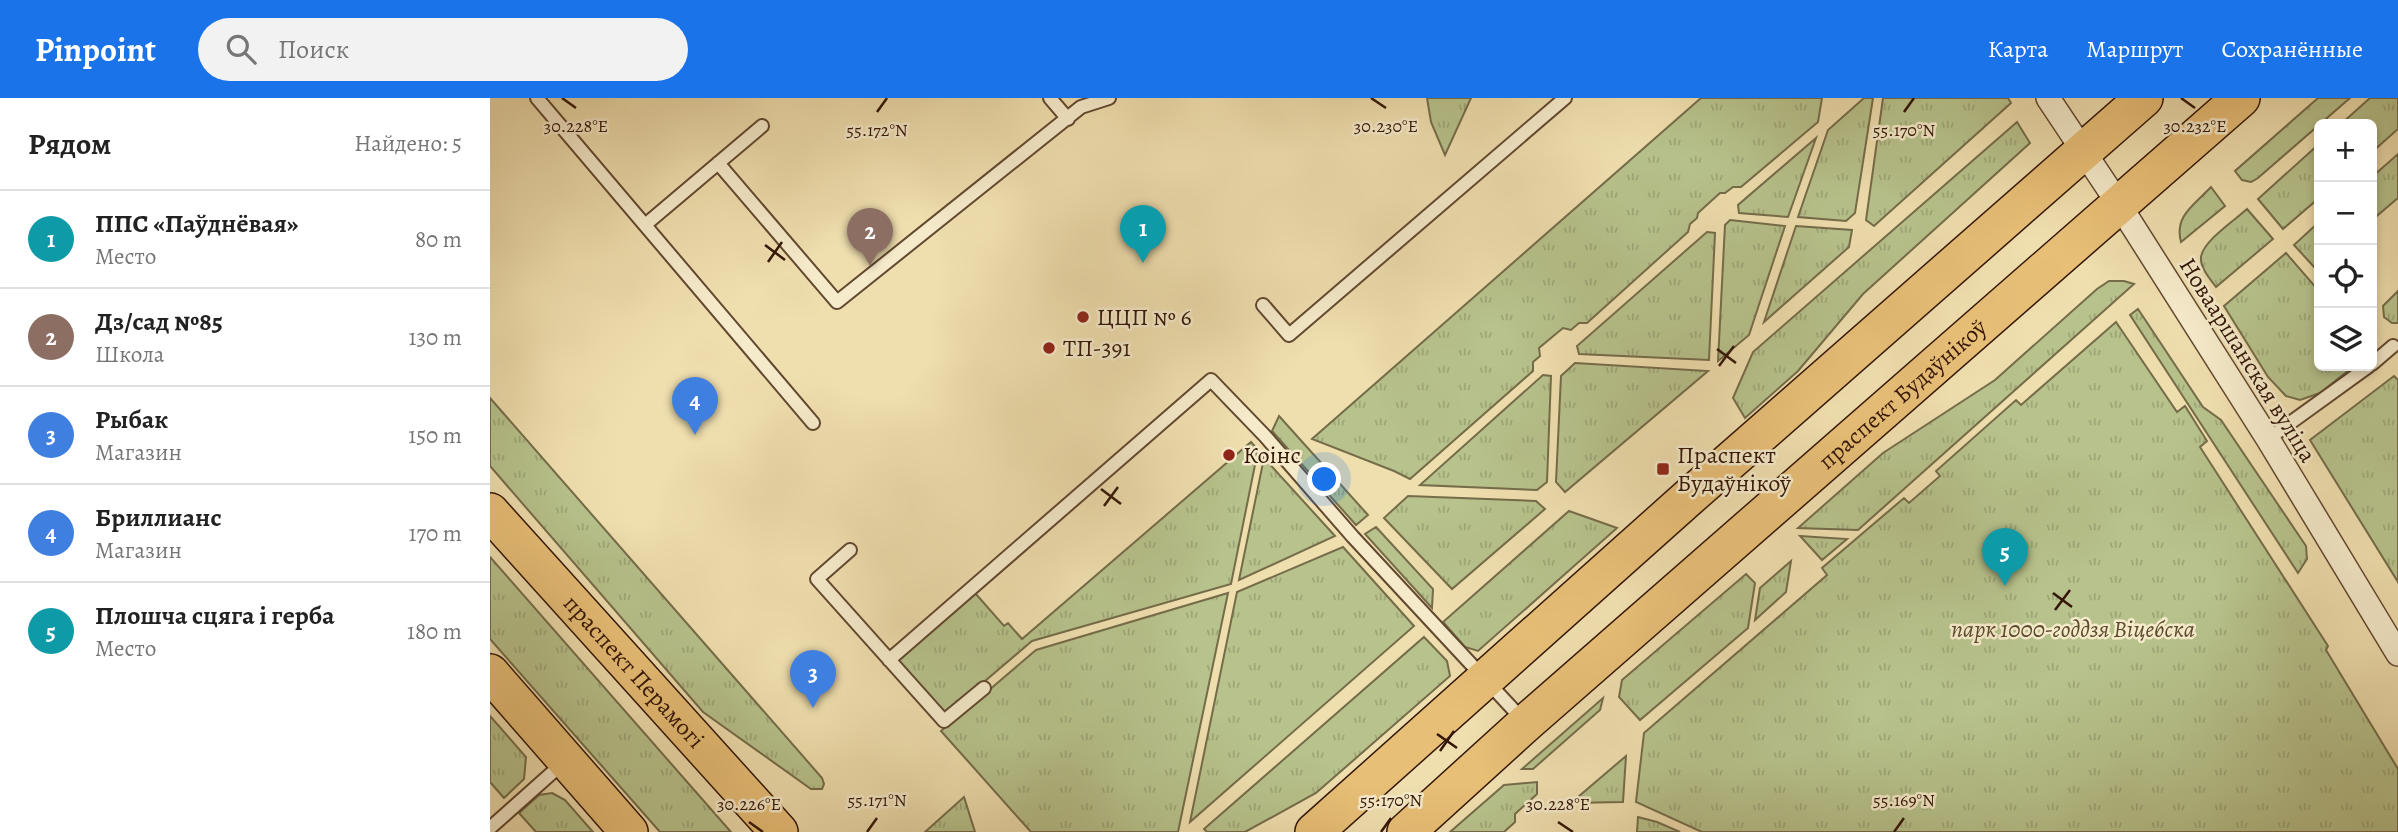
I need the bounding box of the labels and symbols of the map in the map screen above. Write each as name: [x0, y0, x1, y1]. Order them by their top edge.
text: 30.228°E: [544, 114, 608, 138]
text: 30.230°E: [1354, 114, 1418, 138]
text: 30.232°E: [2163, 114, 2227, 138]
text: 55.172°N: [846, 118, 908, 142]
text: 55.170°N: [1873, 118, 1935, 142]
pin: 1: [1120, 205, 1166, 263]
pin: 2: [847, 208, 893, 266]
street label: Новааршанская вуліца: [2172, 252, 2324, 468]
place label: ЦЦП № 6: [1097, 301, 1192, 333]
marker: ЦЦП № 6: [1075, 309, 1091, 325]
street label: праспект Будаўнікоў: [1811, 311, 1994, 477]
place label: ТП-391: [1063, 332, 1131, 364]
marker: ТП-391: [1041, 340, 1057, 356]
pin: 4: [672, 377, 718, 435]
place label: Коінс: [1243, 439, 1301, 471]
place label: Праспект Будаўнікоў: [1677, 439, 1791, 499]
marker: Коінс: [1221, 447, 1237, 463]
marker: Праспект Будаўнікоў: [1655, 461, 1671, 477]
your location: [1307, 462, 1341, 496]
pin: 5: [1982, 528, 2028, 586]
street label: праспект Перамогі: [556, 588, 712, 755]
park label: парк 1000-годдзя Віцебска: [1951, 613, 2195, 645]
pin: 3: [790, 650, 836, 708]
text: 55.171°N: [847, 788, 907, 812]
text: 55.170°N: [1360, 788, 1422, 812]
text: 55.169°N: [1873, 788, 1935, 812]
text: 30.226°E: [717, 792, 781, 816]
text: 30.228°E: [1526, 792, 1590, 816]

